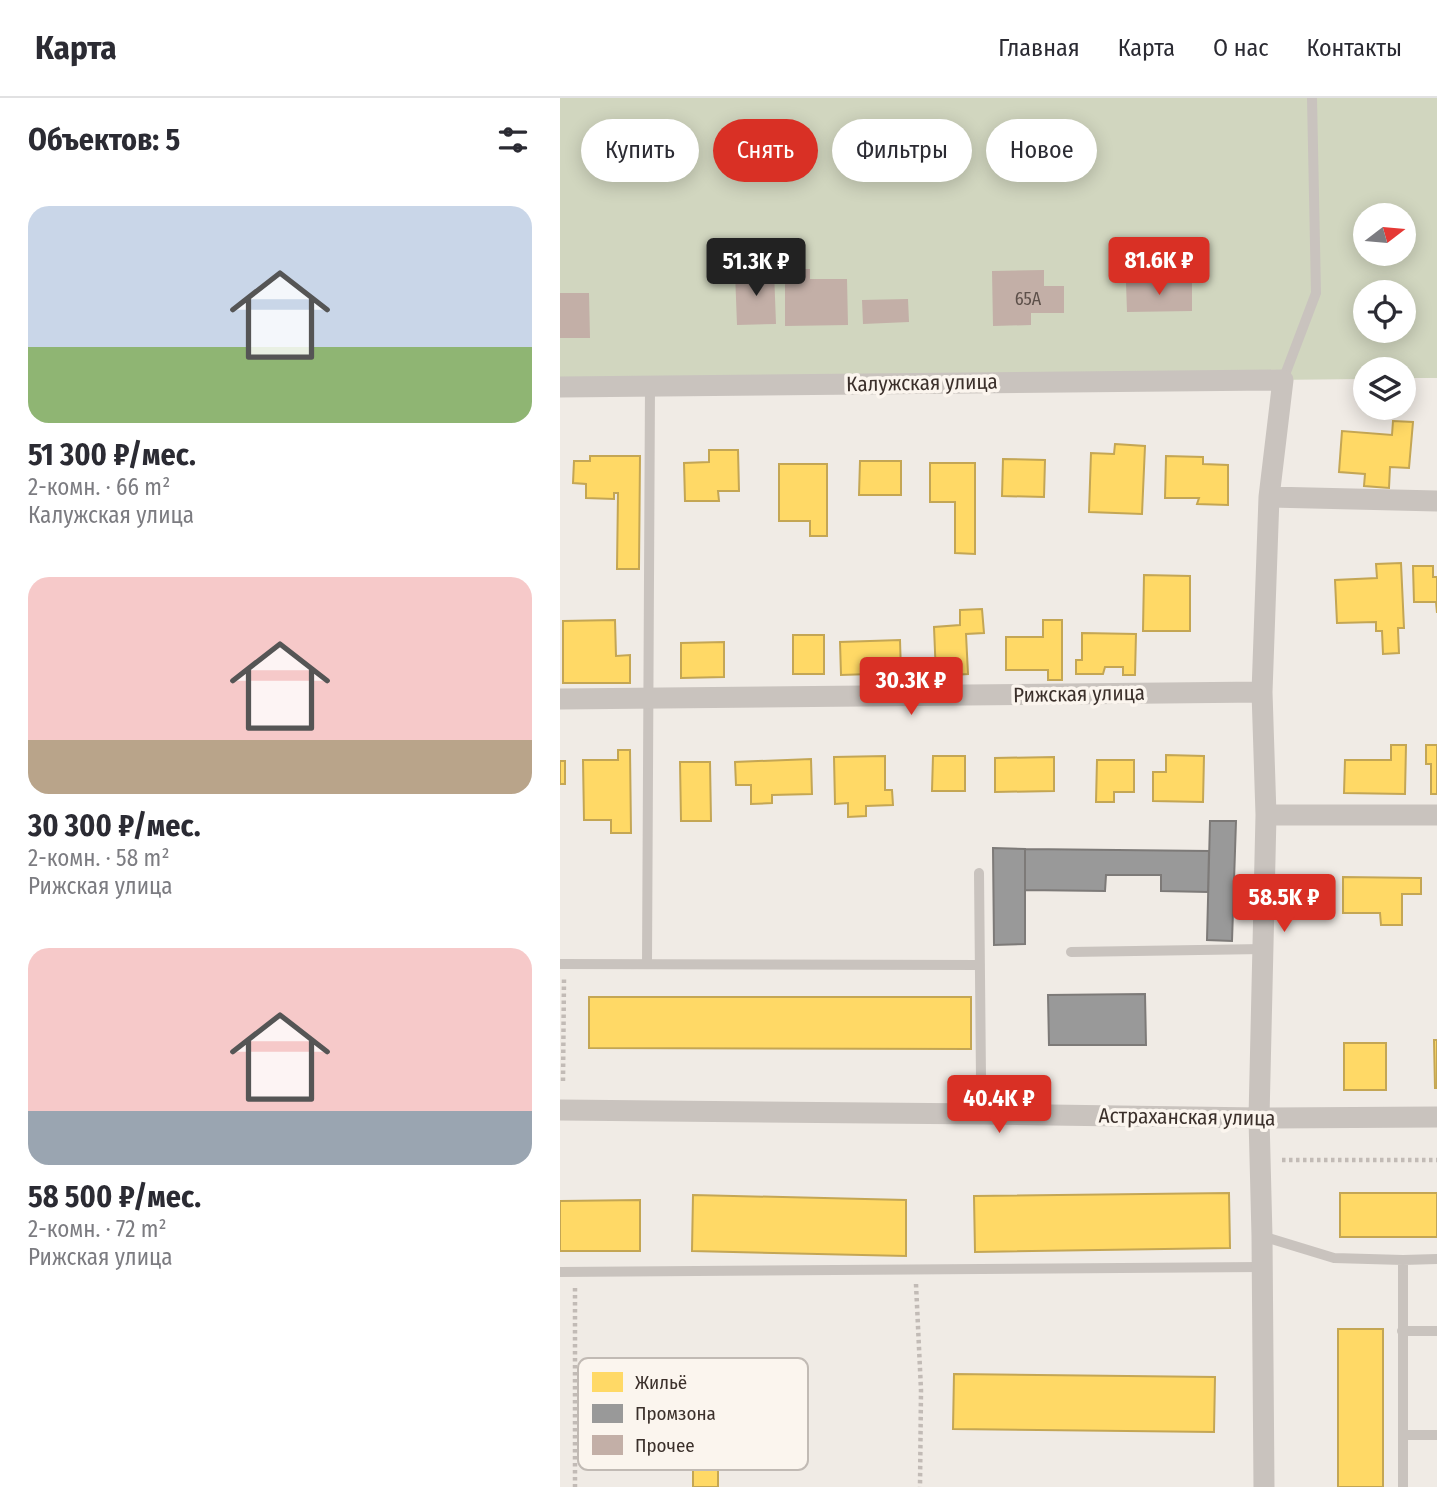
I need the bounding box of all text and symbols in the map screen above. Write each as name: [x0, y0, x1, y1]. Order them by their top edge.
text: Карта: [35, 28, 117, 68]
text: Главная: [998, 34, 1080, 62]
text: Карта: [1118, 34, 1175, 62]
text: О нас: [1213, 34, 1268, 62]
text: Контакты: [1306, 34, 1402, 62]
chip: Купить: [581, 119, 699, 182]
chip: Снять: [713, 119, 818, 182]
chip: Фильтры: [832, 119, 972, 182]
chip: Новое: [986, 119, 1097, 182]
icon: filters: [494, 121, 532, 159]
text: Объектов: 5: [28, 122, 180, 158]
north arrow: [1353, 203, 1416, 266]
map controls: [1353, 203, 1416, 420]
pin: 51.3K ₽: [691, 238, 821, 298]
pin: 81.6K ₽: [1094, 238, 1224, 297]
text: 81.6K ₽: [1124, 246, 1194, 274]
text: 51.3K ₽: [723, 247, 789, 275]
icon: home: [217, 252, 343, 378]
button: locate: [1353, 280, 1416, 343]
house number: 65А: [1015, 288, 1042, 310]
button: layers: [1353, 357, 1416, 420]
street label: Калужская улица: [846, 369, 998, 397]
text: 51 300 ₽/мес.: [28, 437, 196, 473]
text: 2-комн. · 66 m²: [28, 473, 170, 501]
text: Калужская улица: [28, 501, 194, 529]
icon: home: [217, 623, 343, 749]
pin: 30.3K ₽: [846, 658, 976, 717]
text: 30.3K ₽: [876, 666, 946, 694]
street label: Рижская улица: [1013, 680, 1145, 708]
text: 30 300 ₽/мес.: [28, 808, 201, 844]
text: 2-комн. · 58 m²: [28, 844, 169, 872]
text: Рижская улица: [28, 872, 172, 900]
pin: 58.5K ₽: [1219, 874, 1349, 934]
text: 58.5K ₽: [1249, 883, 1319, 911]
icon: home: [217, 994, 343, 1120]
pin: 40.4K ₽: [934, 1076, 1064, 1135]
text: 40.4K ₽: [963, 1084, 1035, 1112]
street label: Астраханская улица: [1098, 1102, 1276, 1132]
text: 58 500 ₽/мес.: [28, 1179, 201, 1215]
text: 2-комн. · 72 m²: [28, 1215, 167, 1243]
text: Рижская улица: [28, 1243, 172, 1271]
legend: [578, 1358, 808, 1470]
text: Жильё: [635, 1371, 687, 1394]
text: Промзона: [635, 1402, 716, 1425]
text: Прочее: [635, 1434, 695, 1457]

